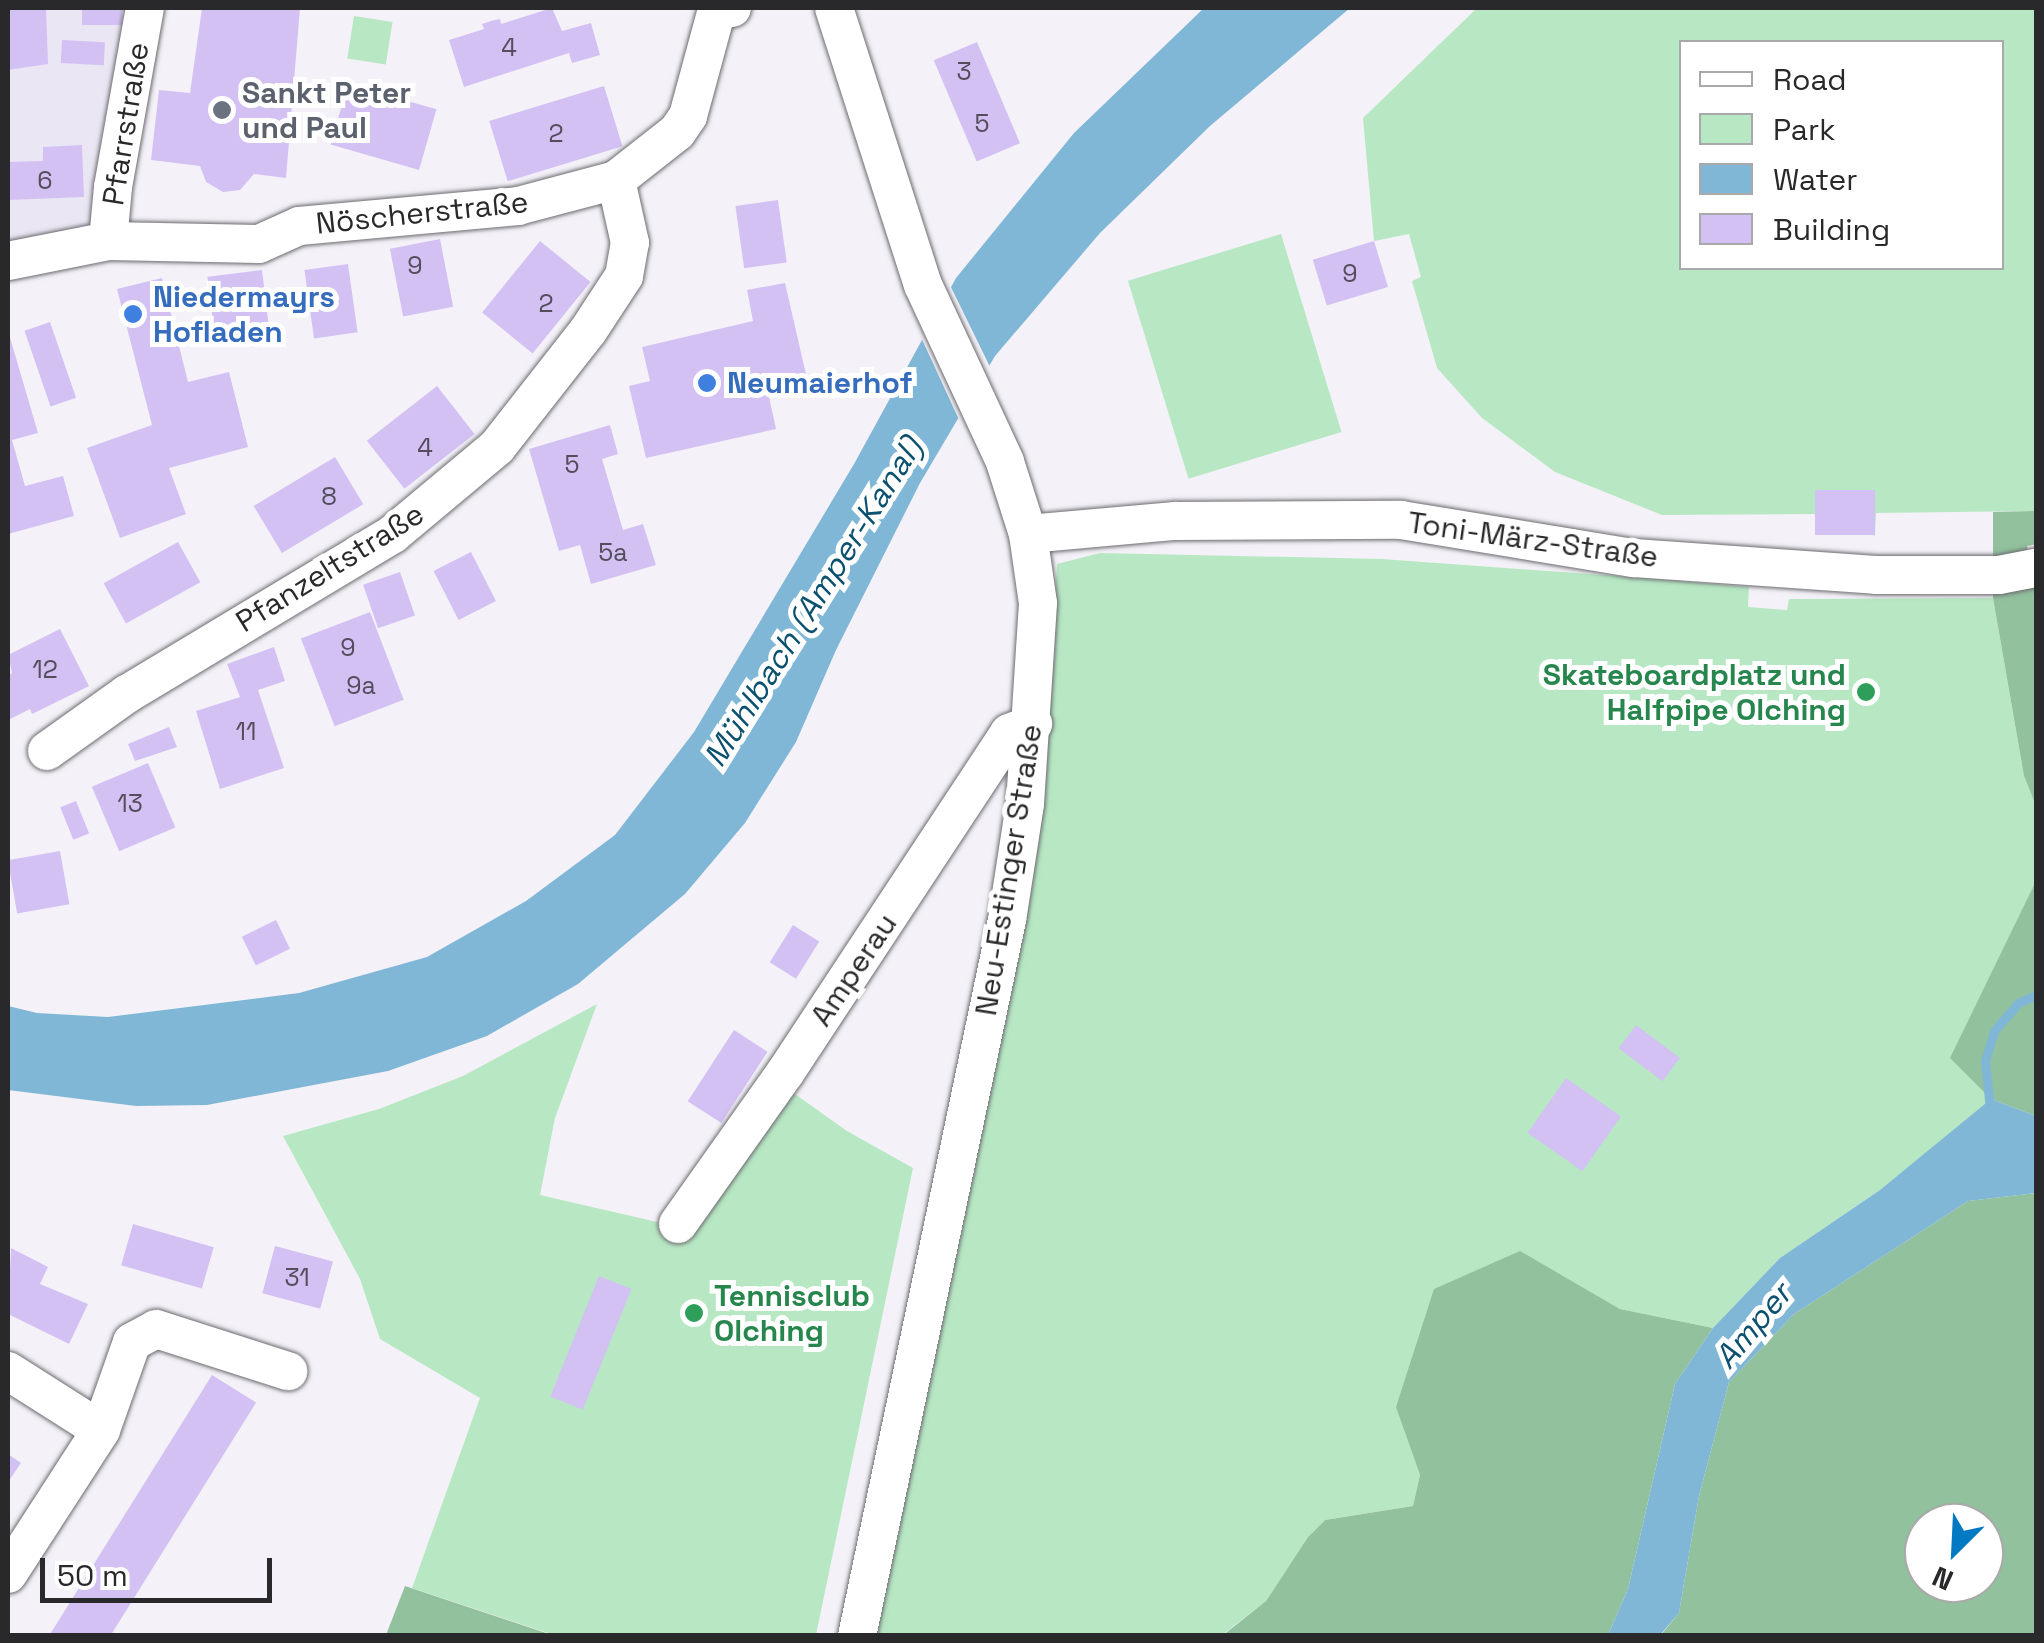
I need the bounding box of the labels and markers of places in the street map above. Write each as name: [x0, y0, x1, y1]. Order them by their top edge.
place label: Sankt Peter und Paul: [242, 75, 411, 146]
marker: Sankt Peter und Paul: [211, 99, 233, 121]
place label: Niedermayrs Hofladen: [153, 279, 335, 350]
marker: Niedermayrs Hofladen: [122, 303, 144, 325]
place label: Neumaierhof: [727, 365, 912, 401]
marker: Neumaierhof: [696, 372, 718, 394]
place label: Skateboardplatz und Halfpipe Olching: [1543, 657, 1846, 728]
marker: Skateboardplatz und Halfpipe Olching: [1855, 681, 1877, 703]
place label: Tennisclub Olching: [714, 1278, 870, 1348]
marker: Tennisclub Olching: [683, 1302, 705, 1324]

